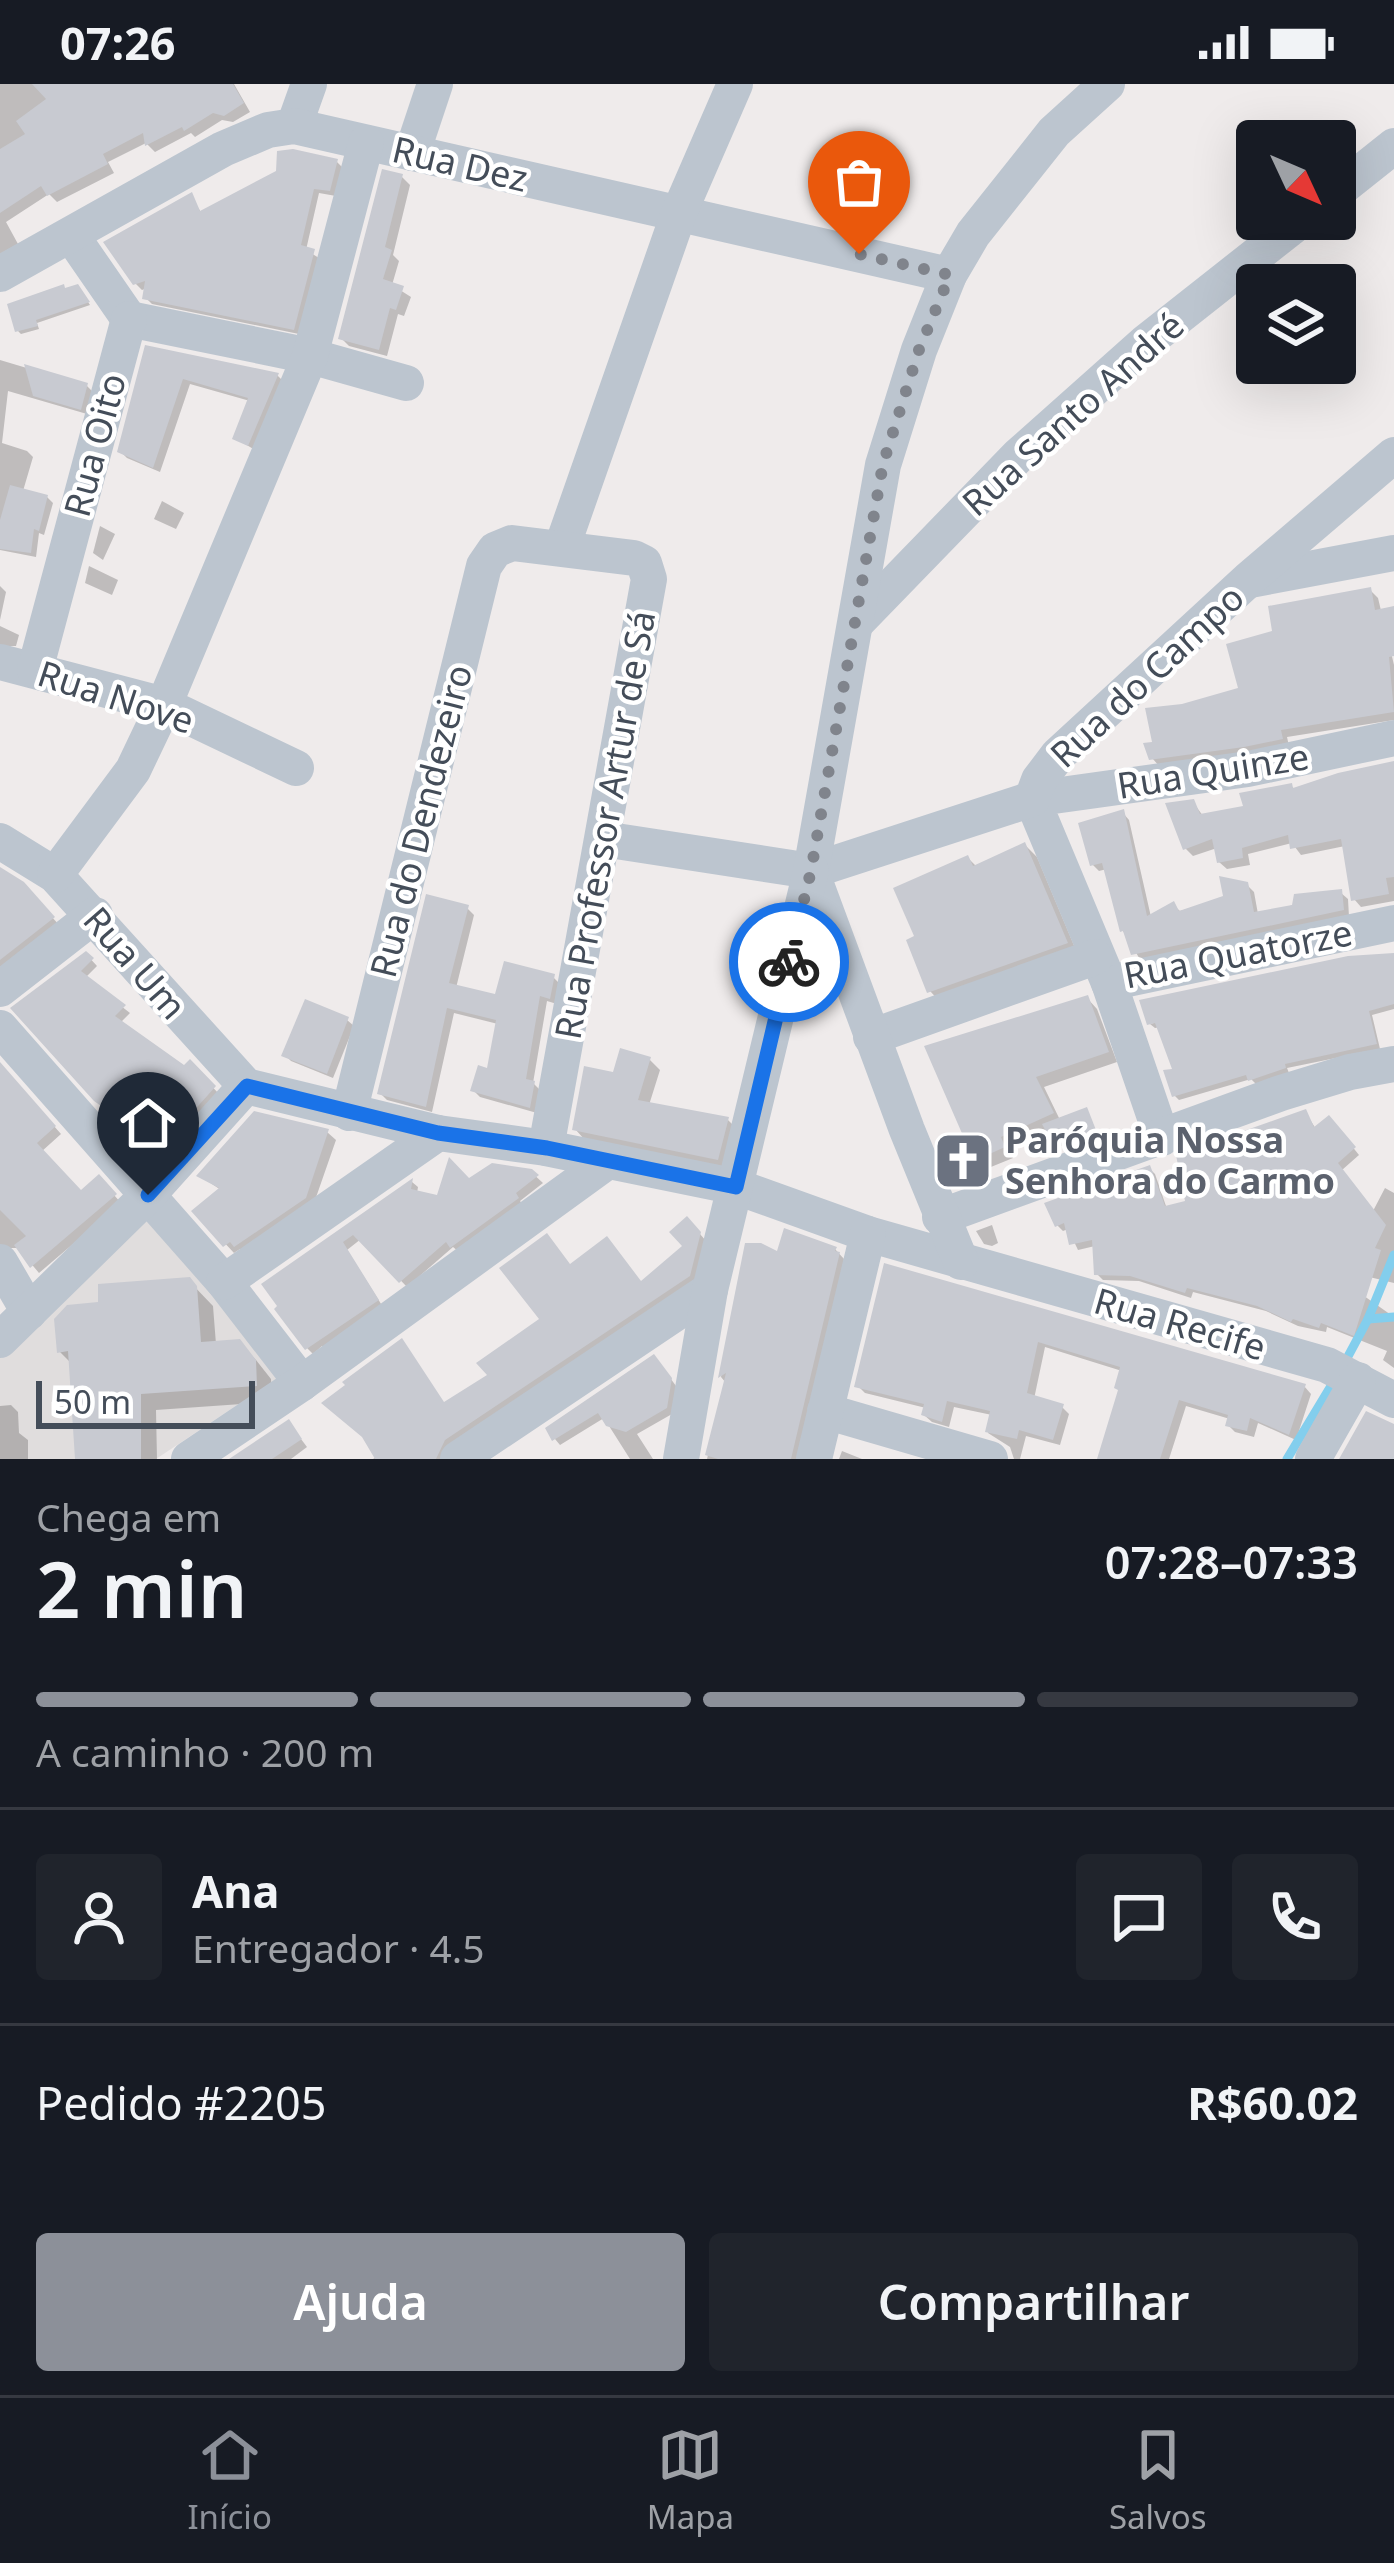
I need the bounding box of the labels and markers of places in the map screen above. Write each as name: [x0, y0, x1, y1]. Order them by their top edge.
pin: [808, 131, 910, 254]
pin: [97, 1072, 199, 1195]
place label: Paróquia Nossa Senhora do Carmo: [1005, 1115, 1335, 1205]
church icon: Paróquia Nossa Senhora do Carmo: [932, 1130, 994, 1192]

